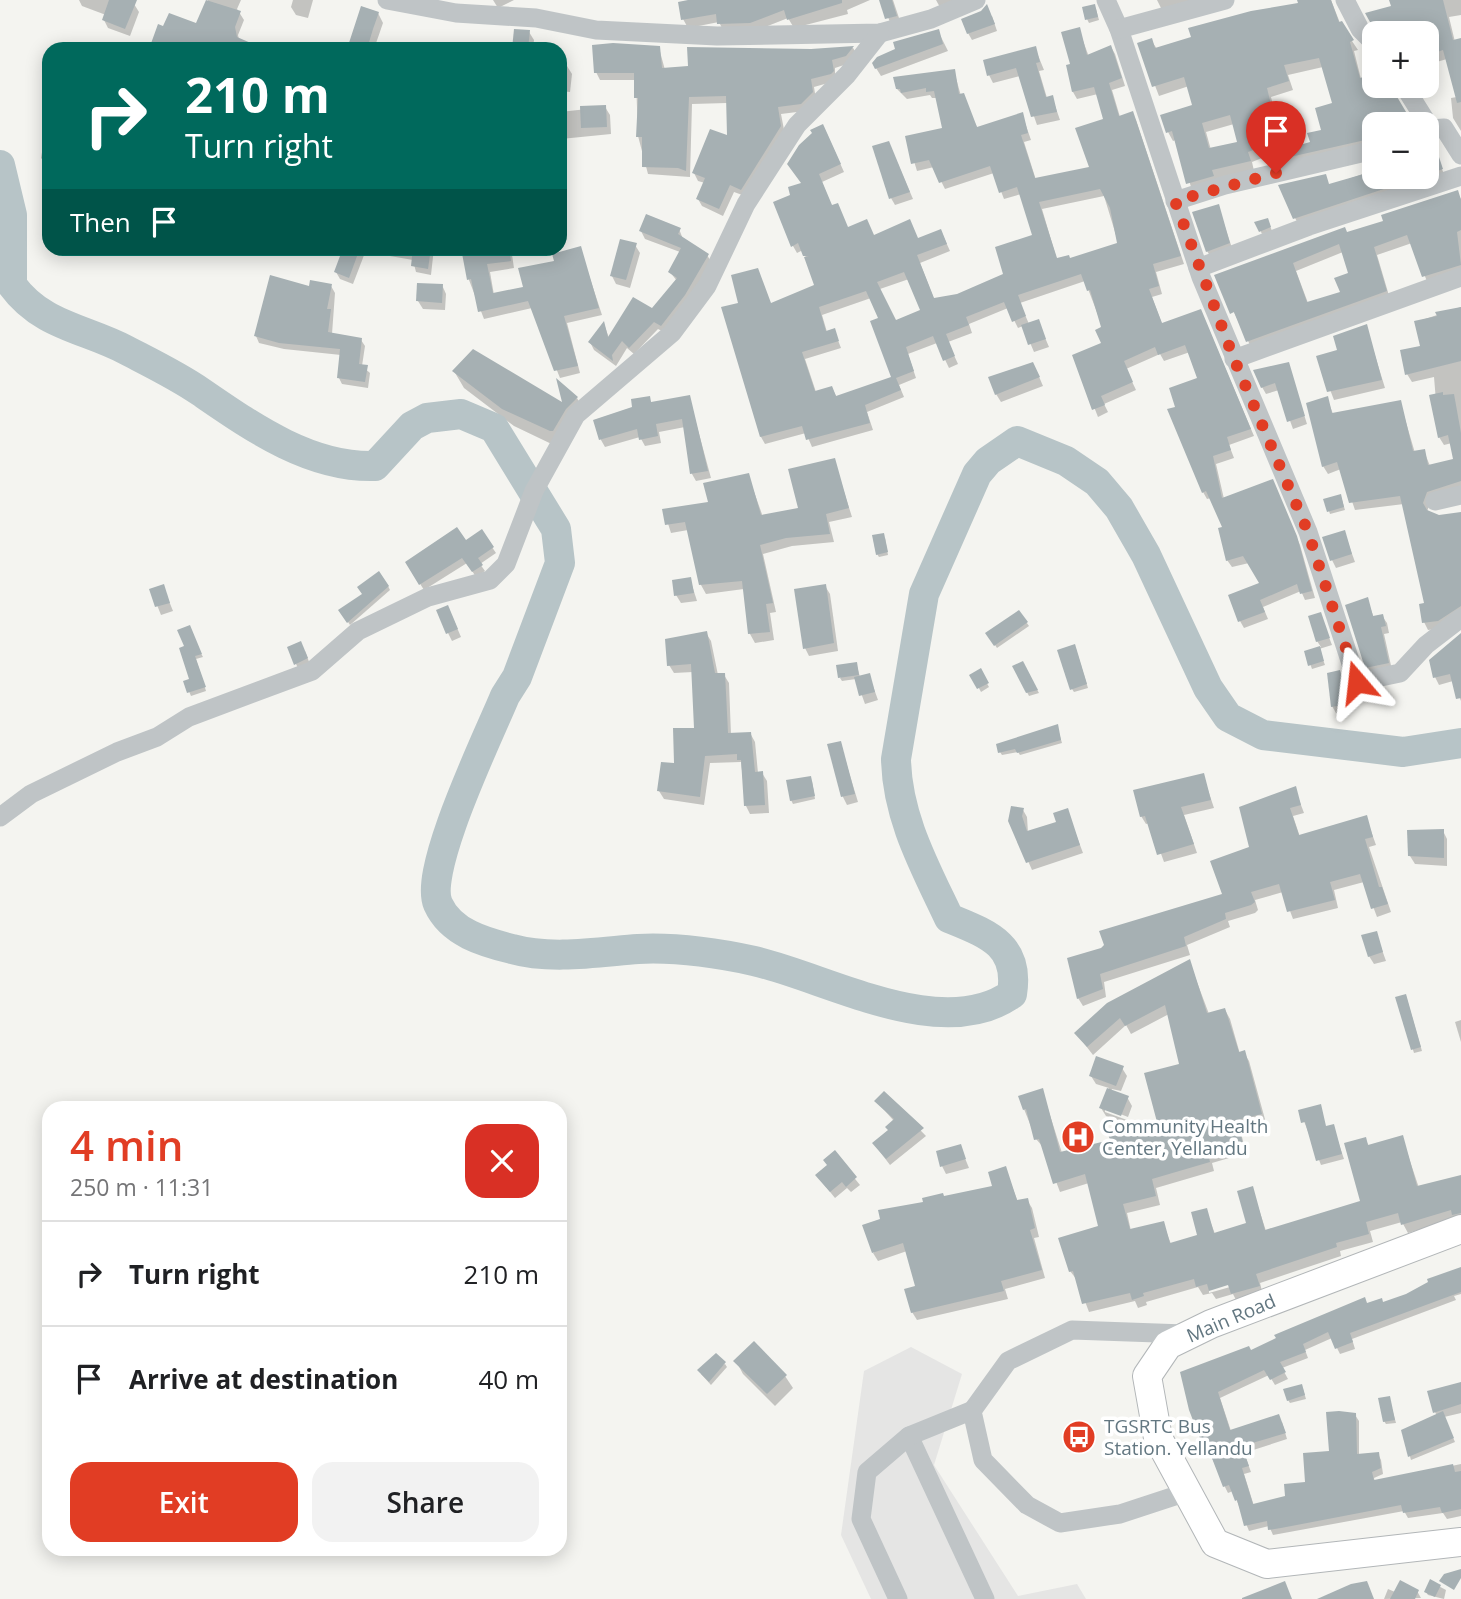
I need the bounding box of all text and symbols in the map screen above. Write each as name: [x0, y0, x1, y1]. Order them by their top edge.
map controls: [1362, 21, 1439, 189]
button: +: [1362, 21, 1439, 98]
text: 210 m: [185, 61, 330, 127]
icon: right: [70, 70, 161, 161]
pin: [1246, 101, 1306, 173]
icon: arrive: [1257, 112, 1295, 150]
button: −: [1362, 112, 1439, 189]
text: Turn right: [185, 124, 333, 167]
icon: arrive: [145, 203, 183, 241]
text: Then: [70, 204, 131, 240]
position arrow: [1320, 645, 1394, 719]
place label: Community Health Center, Yellandu: [1102, 1113, 1268, 1161]
text: 4 min: [70, 1116, 183, 1173]
hospital icon: Community Health Center, Yellandu: [1059, 1118, 1097, 1156]
button: close: [465, 1124, 539, 1198]
text: 250 m · 11:31: [70, 1171, 213, 1203]
icon: right: [70, 1255, 108, 1293]
text: Turn right: [129, 1256, 260, 1292]
text: 210 m: [464, 1256, 539, 1292]
street label: Main Road: [1182, 1288, 1280, 1348]
icon: arrive: [70, 1360, 108, 1398]
text: Arrive at destination: [129, 1361, 398, 1397]
text: 40 m: [478, 1361, 539, 1397]
place label: TGSRTC Bus Station. Yellandu: [1104, 1413, 1253, 1461]
bus stop icon: TGSRTC Bus Station. Yellandu: [1060, 1418, 1098, 1456]
button: Exit: [70, 1462, 298, 1542]
button: Share: [312, 1462, 539, 1542]

